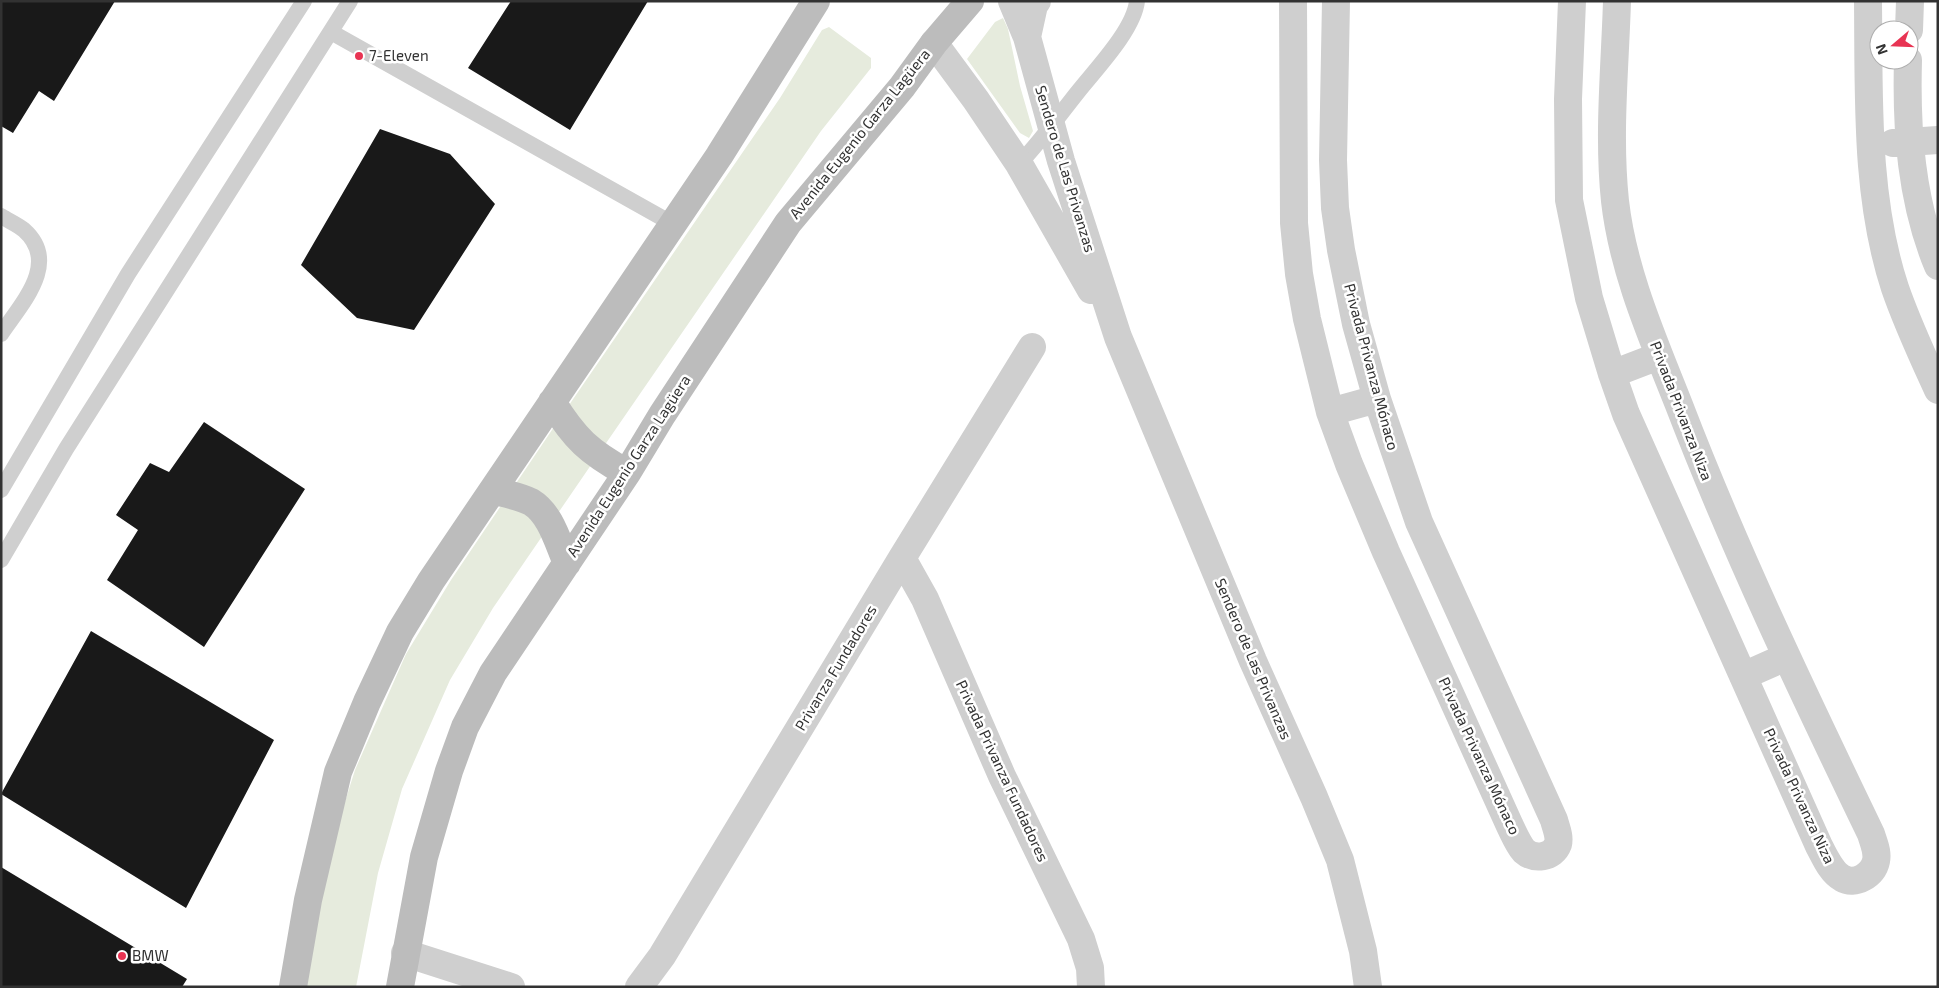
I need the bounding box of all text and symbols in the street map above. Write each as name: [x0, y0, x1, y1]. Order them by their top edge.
north arrow: [1869, 20, 1919, 70]
text: N: [1872, 42, 1891, 57]
street label: Avenida Eugenio Garza Lagüera: [785, 45, 933, 222]
place label: 7-Eleven: [369, 46, 429, 64]
marker: 7-Eleven: [353, 50, 365, 62]
street label: Sendero de Las Privanzas: [1032, 83, 1100, 254]
street label: Privada Privanza Mónaco: [1341, 281, 1403, 452]
street label: Privada Privanza Niza: [1647, 338, 1717, 483]
street label: Avenida Eugenio Garza Lagüera: [563, 371, 694, 560]
street label: Sendero de Las Privanzas: [1212, 575, 1296, 742]
street label: Privanza Fundadores: [791, 601, 880, 733]
street label: Privada Privanza Mónaco: [1435, 674, 1524, 837]
street label: Privada Privanza Fundadores: [953, 677, 1053, 864]
street label: Privada Privanza Niza: [1761, 725, 1839, 866]
place label: BMW: [132, 946, 169, 964]
marker: BMW: [116, 950, 128, 962]

